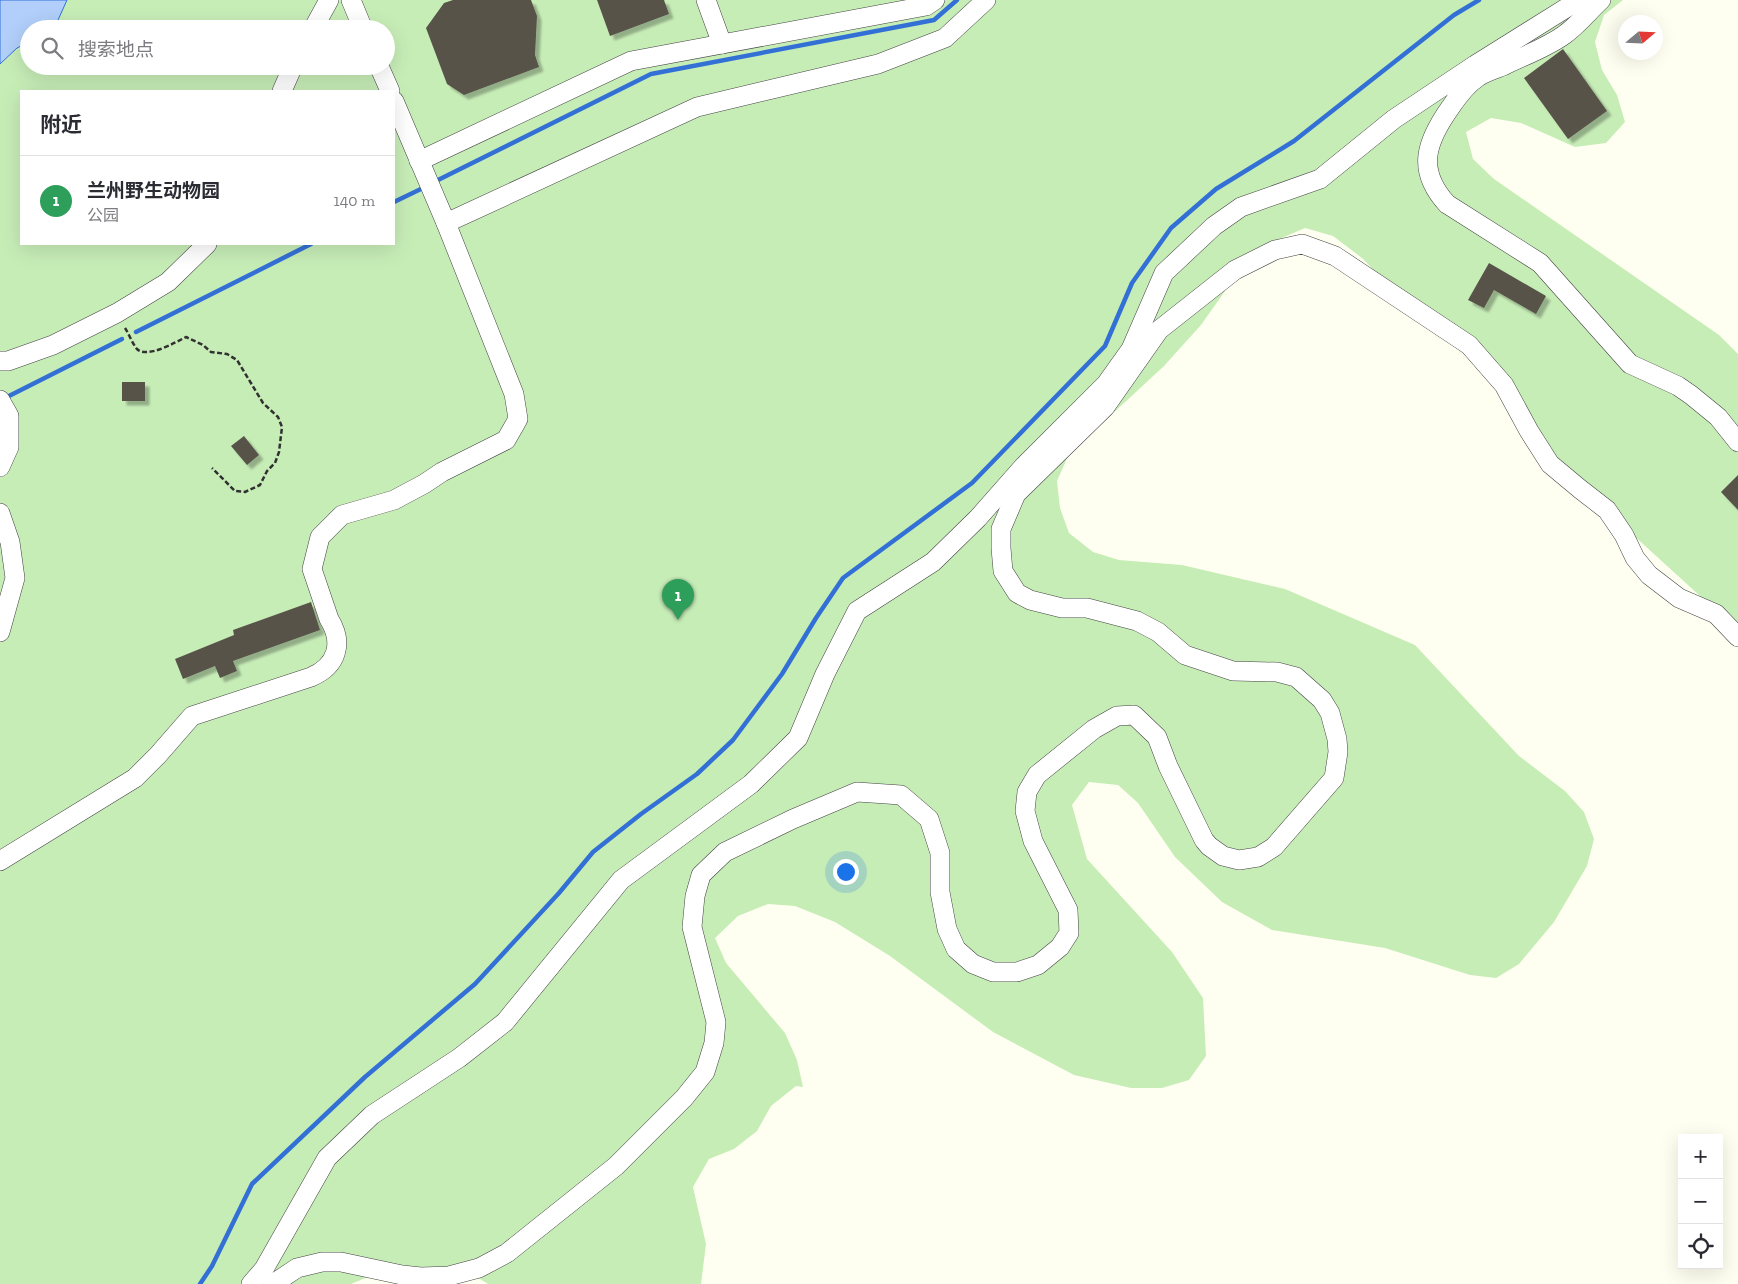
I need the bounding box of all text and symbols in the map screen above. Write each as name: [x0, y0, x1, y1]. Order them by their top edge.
north arrow: [1618, 15, 1663, 60]
search box: [20, 20, 395, 75]
icon: search: [38, 34, 66, 62]
text: 搜索地点: [78, 38, 154, 61]
text: 附近: [40, 112, 82, 137]
text: 兰州野生动物园: [87, 179, 220, 202]
text: 1: [53, 191, 59, 210]
text: 140 m: [334, 191, 375, 210]
text: 公园: [87, 206, 119, 225]
pin: 1: [662, 579, 694, 620]
your location: [833, 859, 859, 885]
map controls: [1678, 1134, 1723, 1269]
button: +: [1678, 1134, 1723, 1179]
button: −: [1678, 1179, 1723, 1224]
button: locate: [1678, 1224, 1723, 1269]

